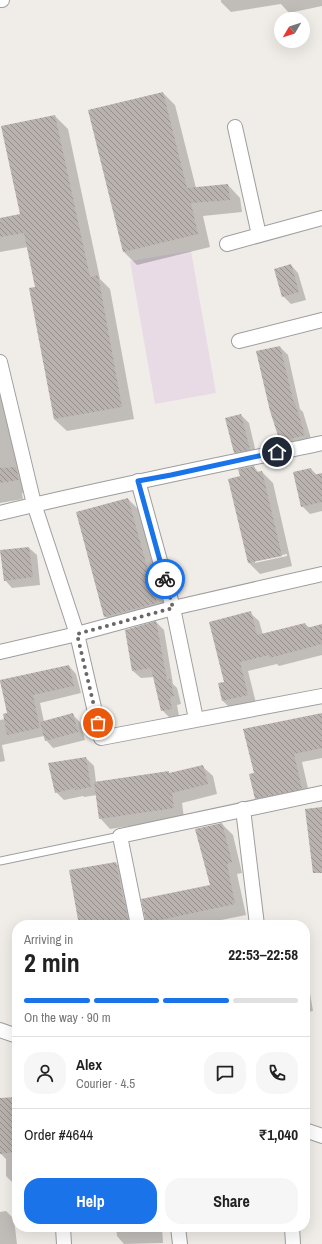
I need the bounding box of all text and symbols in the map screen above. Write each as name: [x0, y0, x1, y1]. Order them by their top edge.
north arrow: [274, 12, 310, 48]
map controls: [274, 12, 310, 48]
pin: [260, 435, 294, 469]
icon: home: [266, 441, 288, 463]
courier: [145, 559, 185, 599]
icon: bike: [154, 568, 176, 590]
pin: [81, 706, 115, 740]
icon: bag: [87, 712, 109, 734]
text: Arriving in: [24, 931, 73, 948]
text: 22:53–22:58: [228, 944, 298, 965]
text: 2 min: [24, 945, 80, 980]
text: On the way · 90 m: [24, 1009, 111, 1026]
button: person: [24, 1052, 66, 1094]
button: chat: [204, 1052, 246, 1094]
button: phone: [256, 1052, 298, 1094]
text: Alex: [76, 1054, 102, 1075]
text: Courier · 4.5: [76, 1075, 135, 1092]
text: Order #4644: [24, 1124, 93, 1145]
text: ₹1,040: [259, 1124, 298, 1145]
button: Help: [24, 1178, 157, 1224]
button: Share: [165, 1178, 298, 1224]

